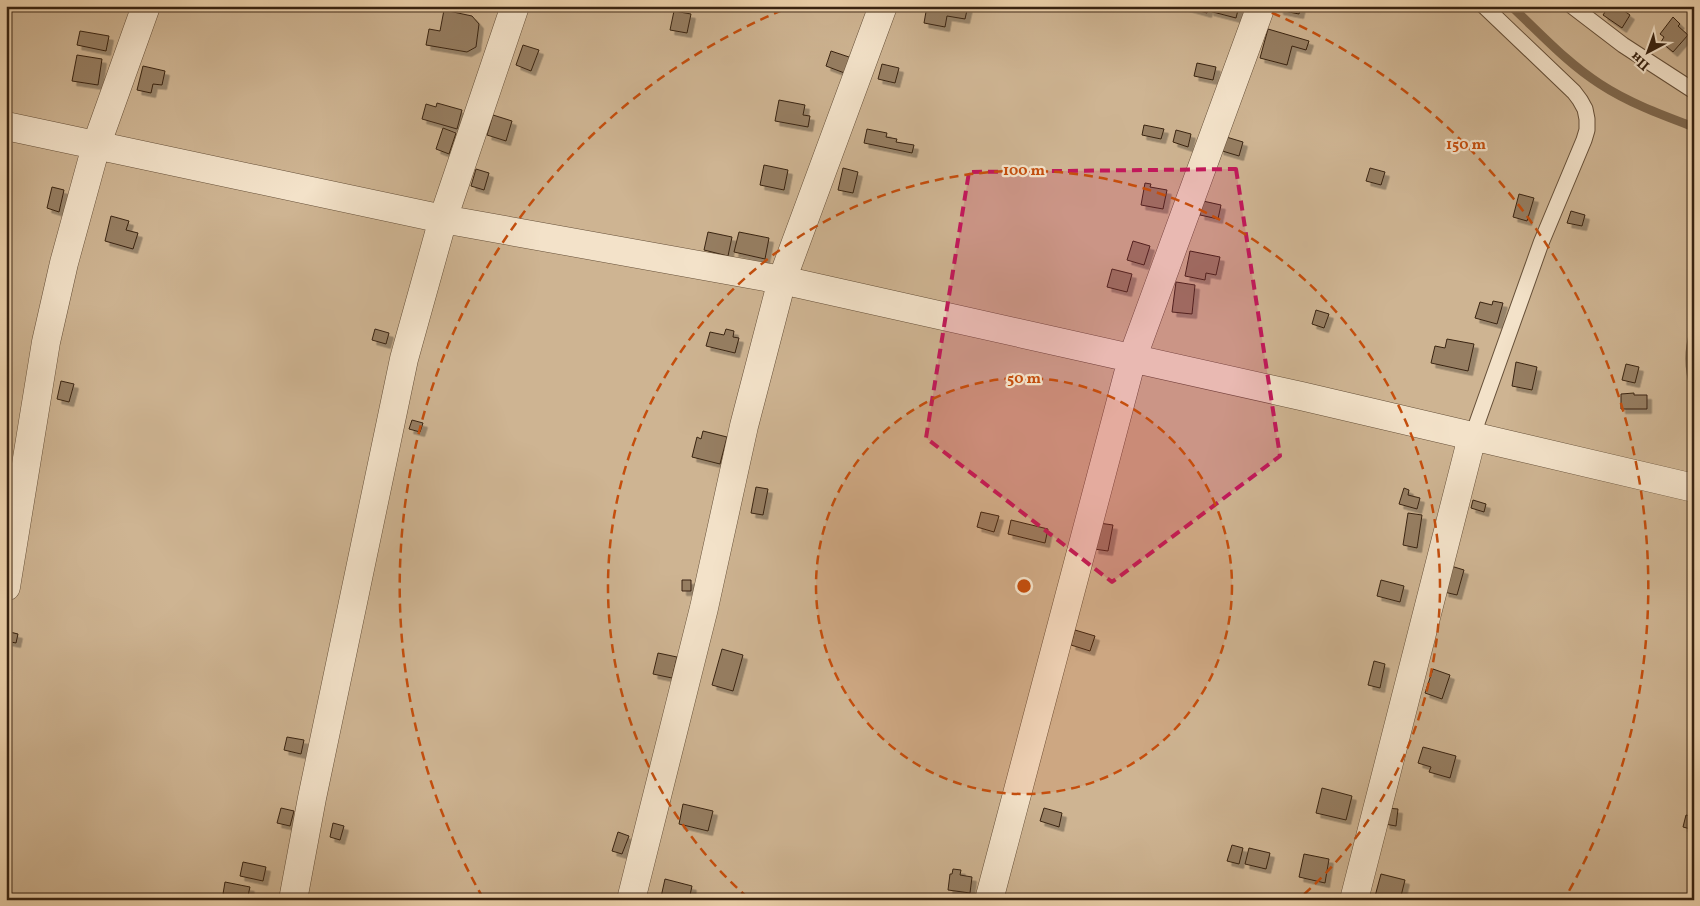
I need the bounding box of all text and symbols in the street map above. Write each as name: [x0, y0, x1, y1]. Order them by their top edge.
north arrow: [1622, 28, 1672, 78]
text: Пн: [1627, 47, 1654, 74]
text: 150 m: [1446, 135, 1486, 156]
text: 100 m: [1003, 161, 1046, 182]
text: 50 m: [1007, 369, 1041, 390]
centre of rings: [1015, 577, 1033, 595]

